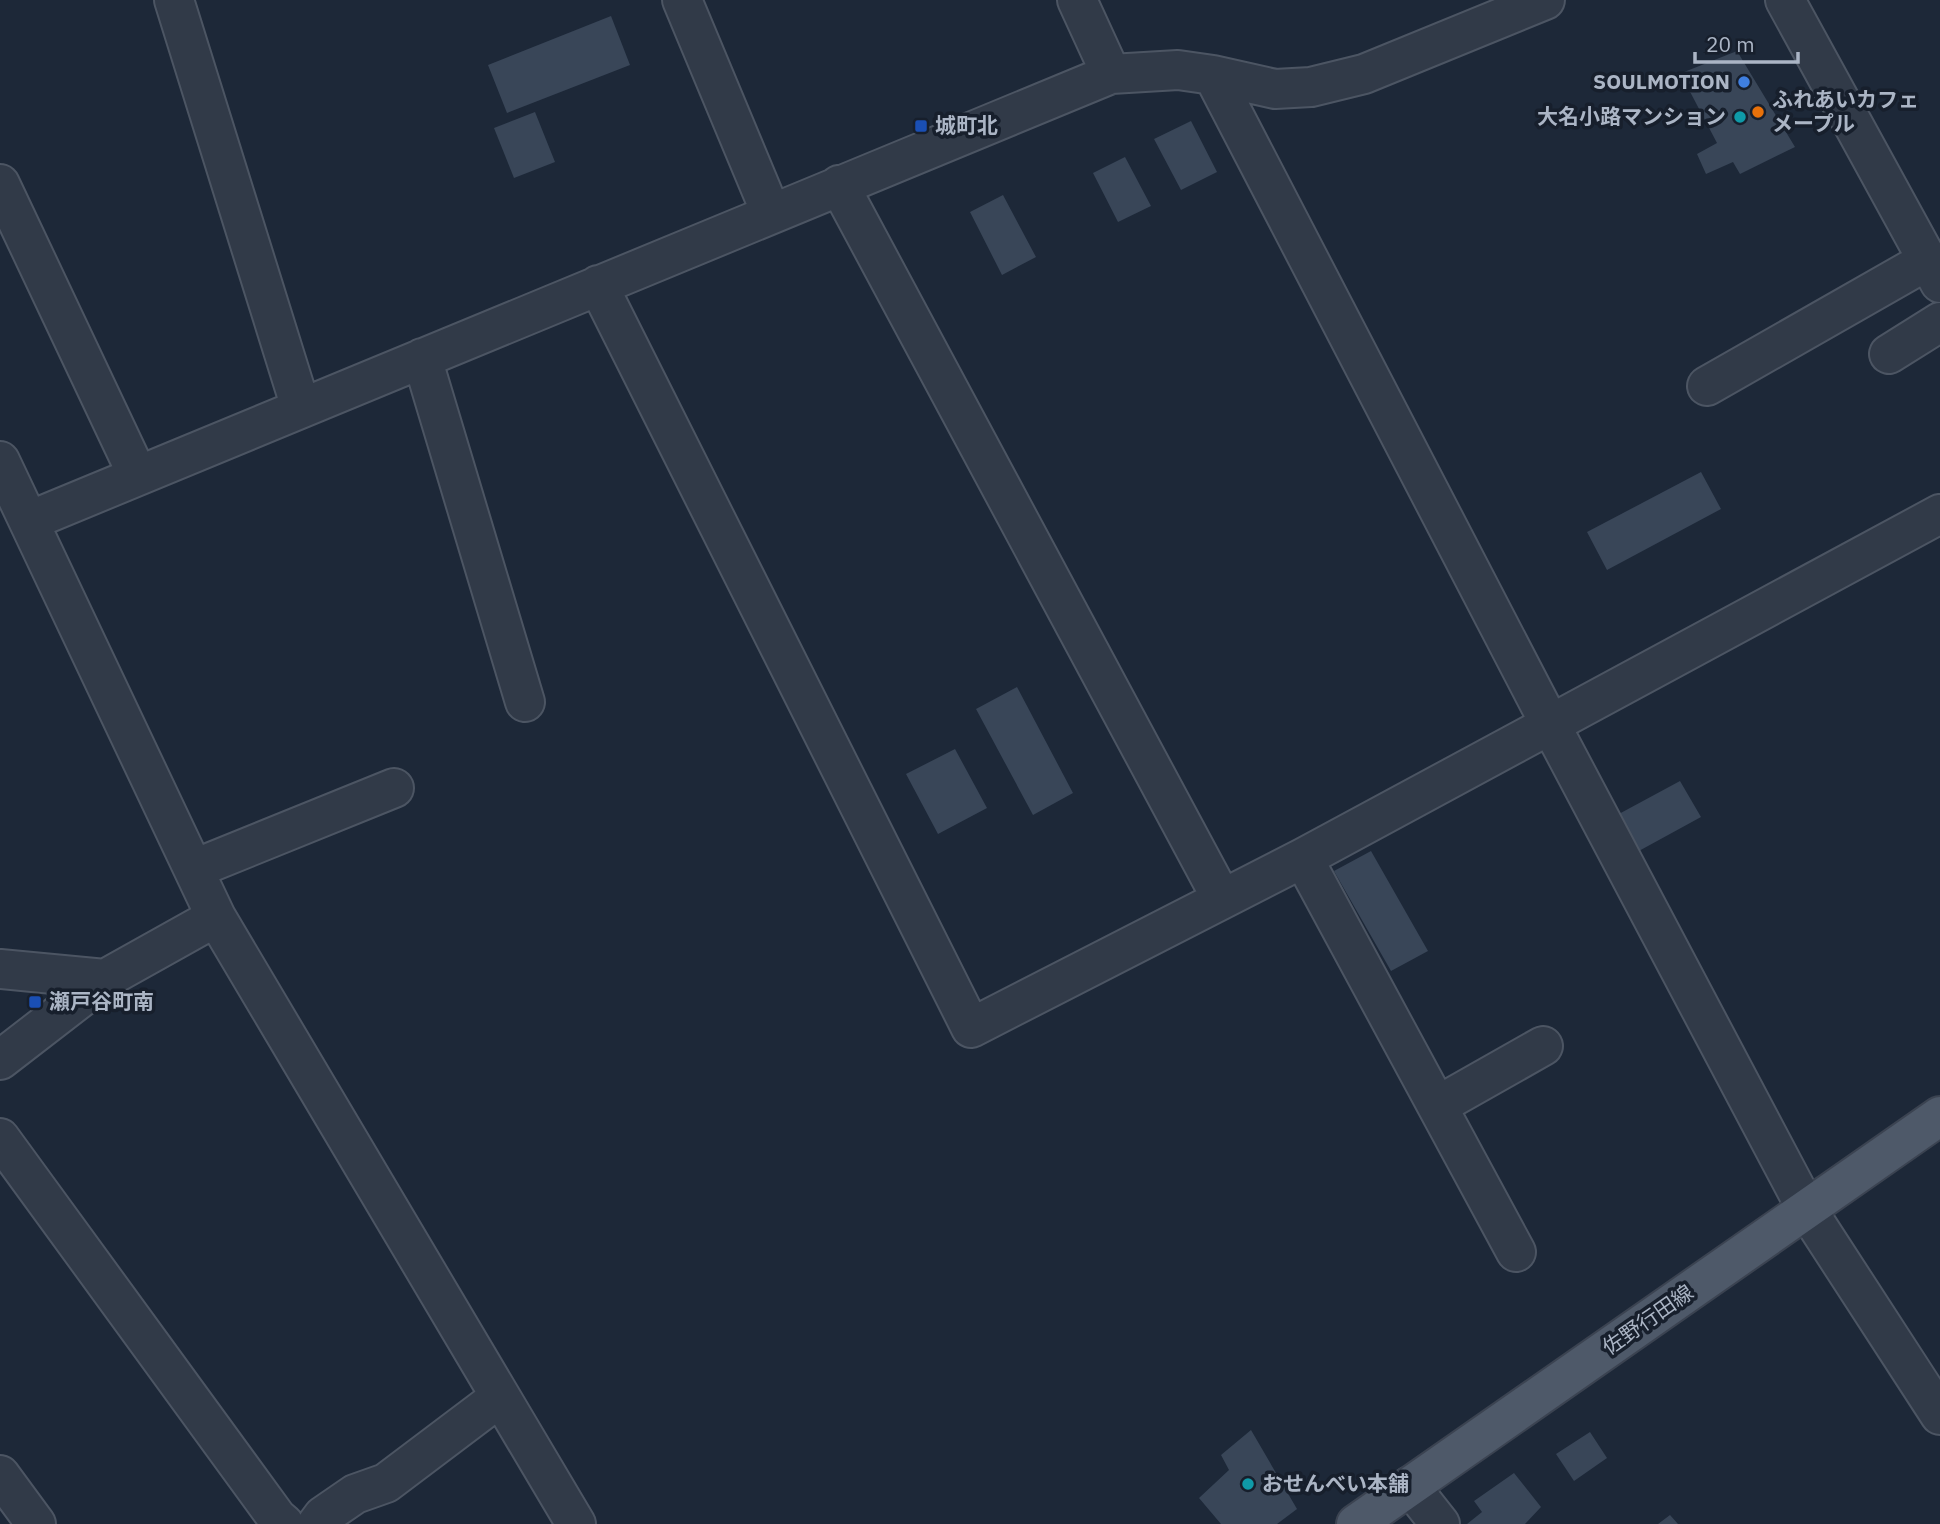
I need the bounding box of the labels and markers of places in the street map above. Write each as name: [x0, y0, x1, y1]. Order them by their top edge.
place label: SOULMOTION: [1593, 67, 1730, 95]
marker: SOULMOTION: [1736, 74, 1752, 90]
place label: ふれあいカフェ メープル: [1772, 85, 1919, 137]
place label: 大名小路マンション: [1537, 102, 1726, 130]
marker: ふれあいカフェ メープル: [1750, 104, 1766, 120]
marker: 大名小路マンション: [1732, 109, 1748, 125]
place label: 城町北: [935, 111, 998, 139]
marker: 城町北: [913, 118, 929, 134]
place label: 瀬戸谷町南: [49, 987, 154, 1015]
marker: 瀬戸谷町南: [27, 994, 43, 1010]
place label: おせんべい本舗: [1262, 1469, 1409, 1497]
marker: おせんべい本舗: [1240, 1476, 1256, 1492]

